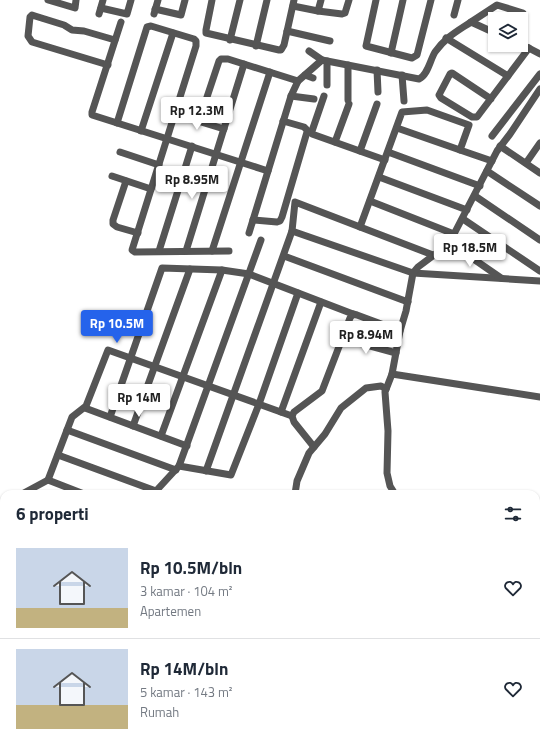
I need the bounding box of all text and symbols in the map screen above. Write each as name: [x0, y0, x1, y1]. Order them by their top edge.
map controls: [488, 12, 528, 52]
button: layers: [488, 12, 528, 52]
pin: Rp 12.3M: [156, 97, 238, 131]
text: Rp 12.3M: [170, 100, 224, 120]
pin: Rp 8.95M: [151, 166, 233, 200]
text: Rp 8.95M: [165, 169, 219, 189]
pin: Rp 18.5M: [429, 234, 511, 268]
text: Rp 18.5M: [443, 237, 497, 257]
pin: Rp 10.5M: [76, 310, 158, 344]
text: Rp 10.5M: [90, 313, 144, 333]
pin: Rp 8.94M: [325, 321, 407, 355]
text: Rp 8.94M: [339, 324, 393, 344]
pin: Rp 14M: [106, 384, 172, 418]
text: Rp 14M: [117, 387, 161, 407]
text: 6 properti: [16, 501, 89, 527]
icon: filters: [502, 503, 524, 525]
text: Rp 10.5M/bln: [140, 555, 242, 581]
icon: home: [48, 564, 96, 612]
icon: heart: [502, 577, 524, 599]
text: 3 kamar · 104 m²: [140, 581, 232, 601]
text: Apartemen: [140, 601, 201, 621]
text: Rp 14M/bln: [140, 656, 228, 682]
icon: home: [48, 665, 96, 713]
icon: heart: [502, 678, 524, 700]
text: 5 kamar · 143 m²: [140, 682, 232, 702]
text: Rumah: [140, 702, 179, 722]

